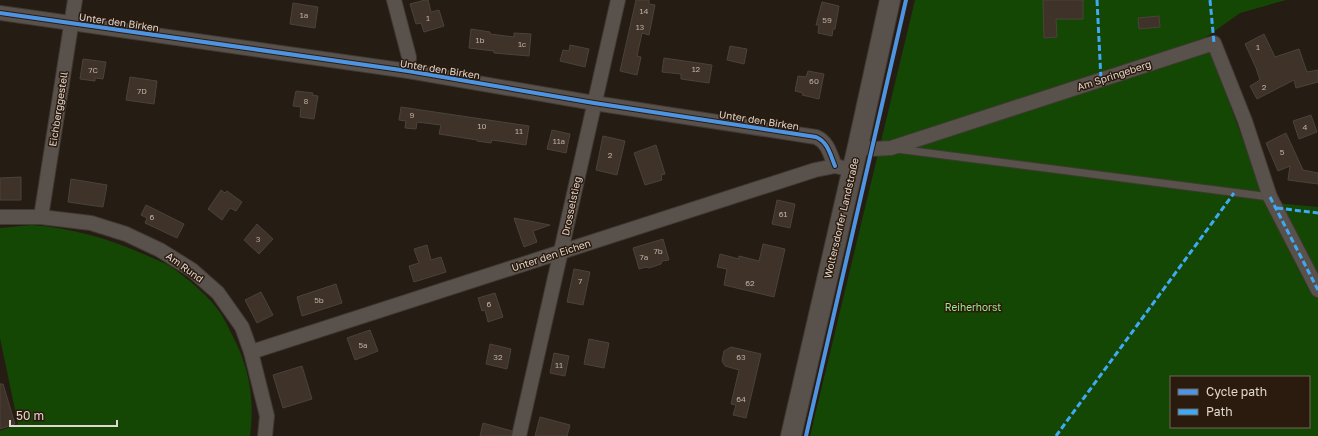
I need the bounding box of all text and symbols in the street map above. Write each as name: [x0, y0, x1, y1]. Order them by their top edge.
house number: 14: [640, 6, 648, 16]
street label: Unter den Birken: [78, 10, 160, 34]
house number: 1a: [300, 10, 308, 20]
house number: 1: [426, 13, 430, 23]
house number: 59: [822, 15, 832, 25]
house number: 13: [636, 22, 645, 32]
house number: 1b: [476, 35, 484, 45]
house number: 1c: [518, 39, 527, 49]
house number: 1: [1256, 42, 1260, 52]
street label: Unter den Birken: [399, 57, 481, 81]
street label: Am Springeberg: [1075, 57, 1153, 93]
house number: 12: [692, 64, 701, 74]
house number: 7C: [88, 65, 98, 75]
street label: Eichberggestell: [46, 71, 70, 147]
house number: 60: [809, 76, 819, 86]
house number: 2: [1262, 82, 1267, 92]
house number: 7D: [137, 86, 147, 96]
house number: 8: [304, 96, 309, 106]
street label: Unter den Birken: [718, 108, 800, 132]
house number: 9: [410, 110, 415, 120]
house number: 10: [478, 121, 486, 131]
house number: 4: [1303, 122, 1308, 132]
house number: 11: [515, 126, 523, 136]
house number: 11a: [553, 136, 565, 146]
house number: 5: [1280, 147, 1285, 157]
house number: 2: [608, 150, 613, 160]
street label: Woltersdorfer Landstraße: [821, 156, 861, 279]
street label: Drosselstieg: [559, 175, 583, 237]
house number: 61: [779, 209, 787, 219]
house number: 6: [150, 212, 155, 222]
house number: 3: [256, 234, 261, 244]
street label: Unter den Eichen: [510, 237, 592, 273]
house number: 7b: [653, 246, 663, 256]
street label: Am Rund: [164, 250, 206, 284]
house number: 7a: [640, 252, 648, 262]
house number: 7: [578, 276, 582, 286]
house number: 62: [745, 278, 755, 288]
house number: 5b: [314, 295, 324, 305]
house number: 6: [487, 299, 492, 309]
park label: Reiherhorst: [945, 301, 1001, 313]
house number: 5a: [358, 340, 368, 350]
house number: 32: [493, 352, 503, 362]
house number: 63: [736, 352, 746, 362]
house number: 11: [555, 360, 563, 370]
legend: [1170, 376, 1310, 428]
text: Cycle path: [1206, 384, 1267, 399]
house number: 64: [736, 394, 746, 404]
scale bar: [10, 402, 117, 428]
text: Path: [1206, 404, 1233, 419]
text: 50 m: [16, 408, 44, 423]

